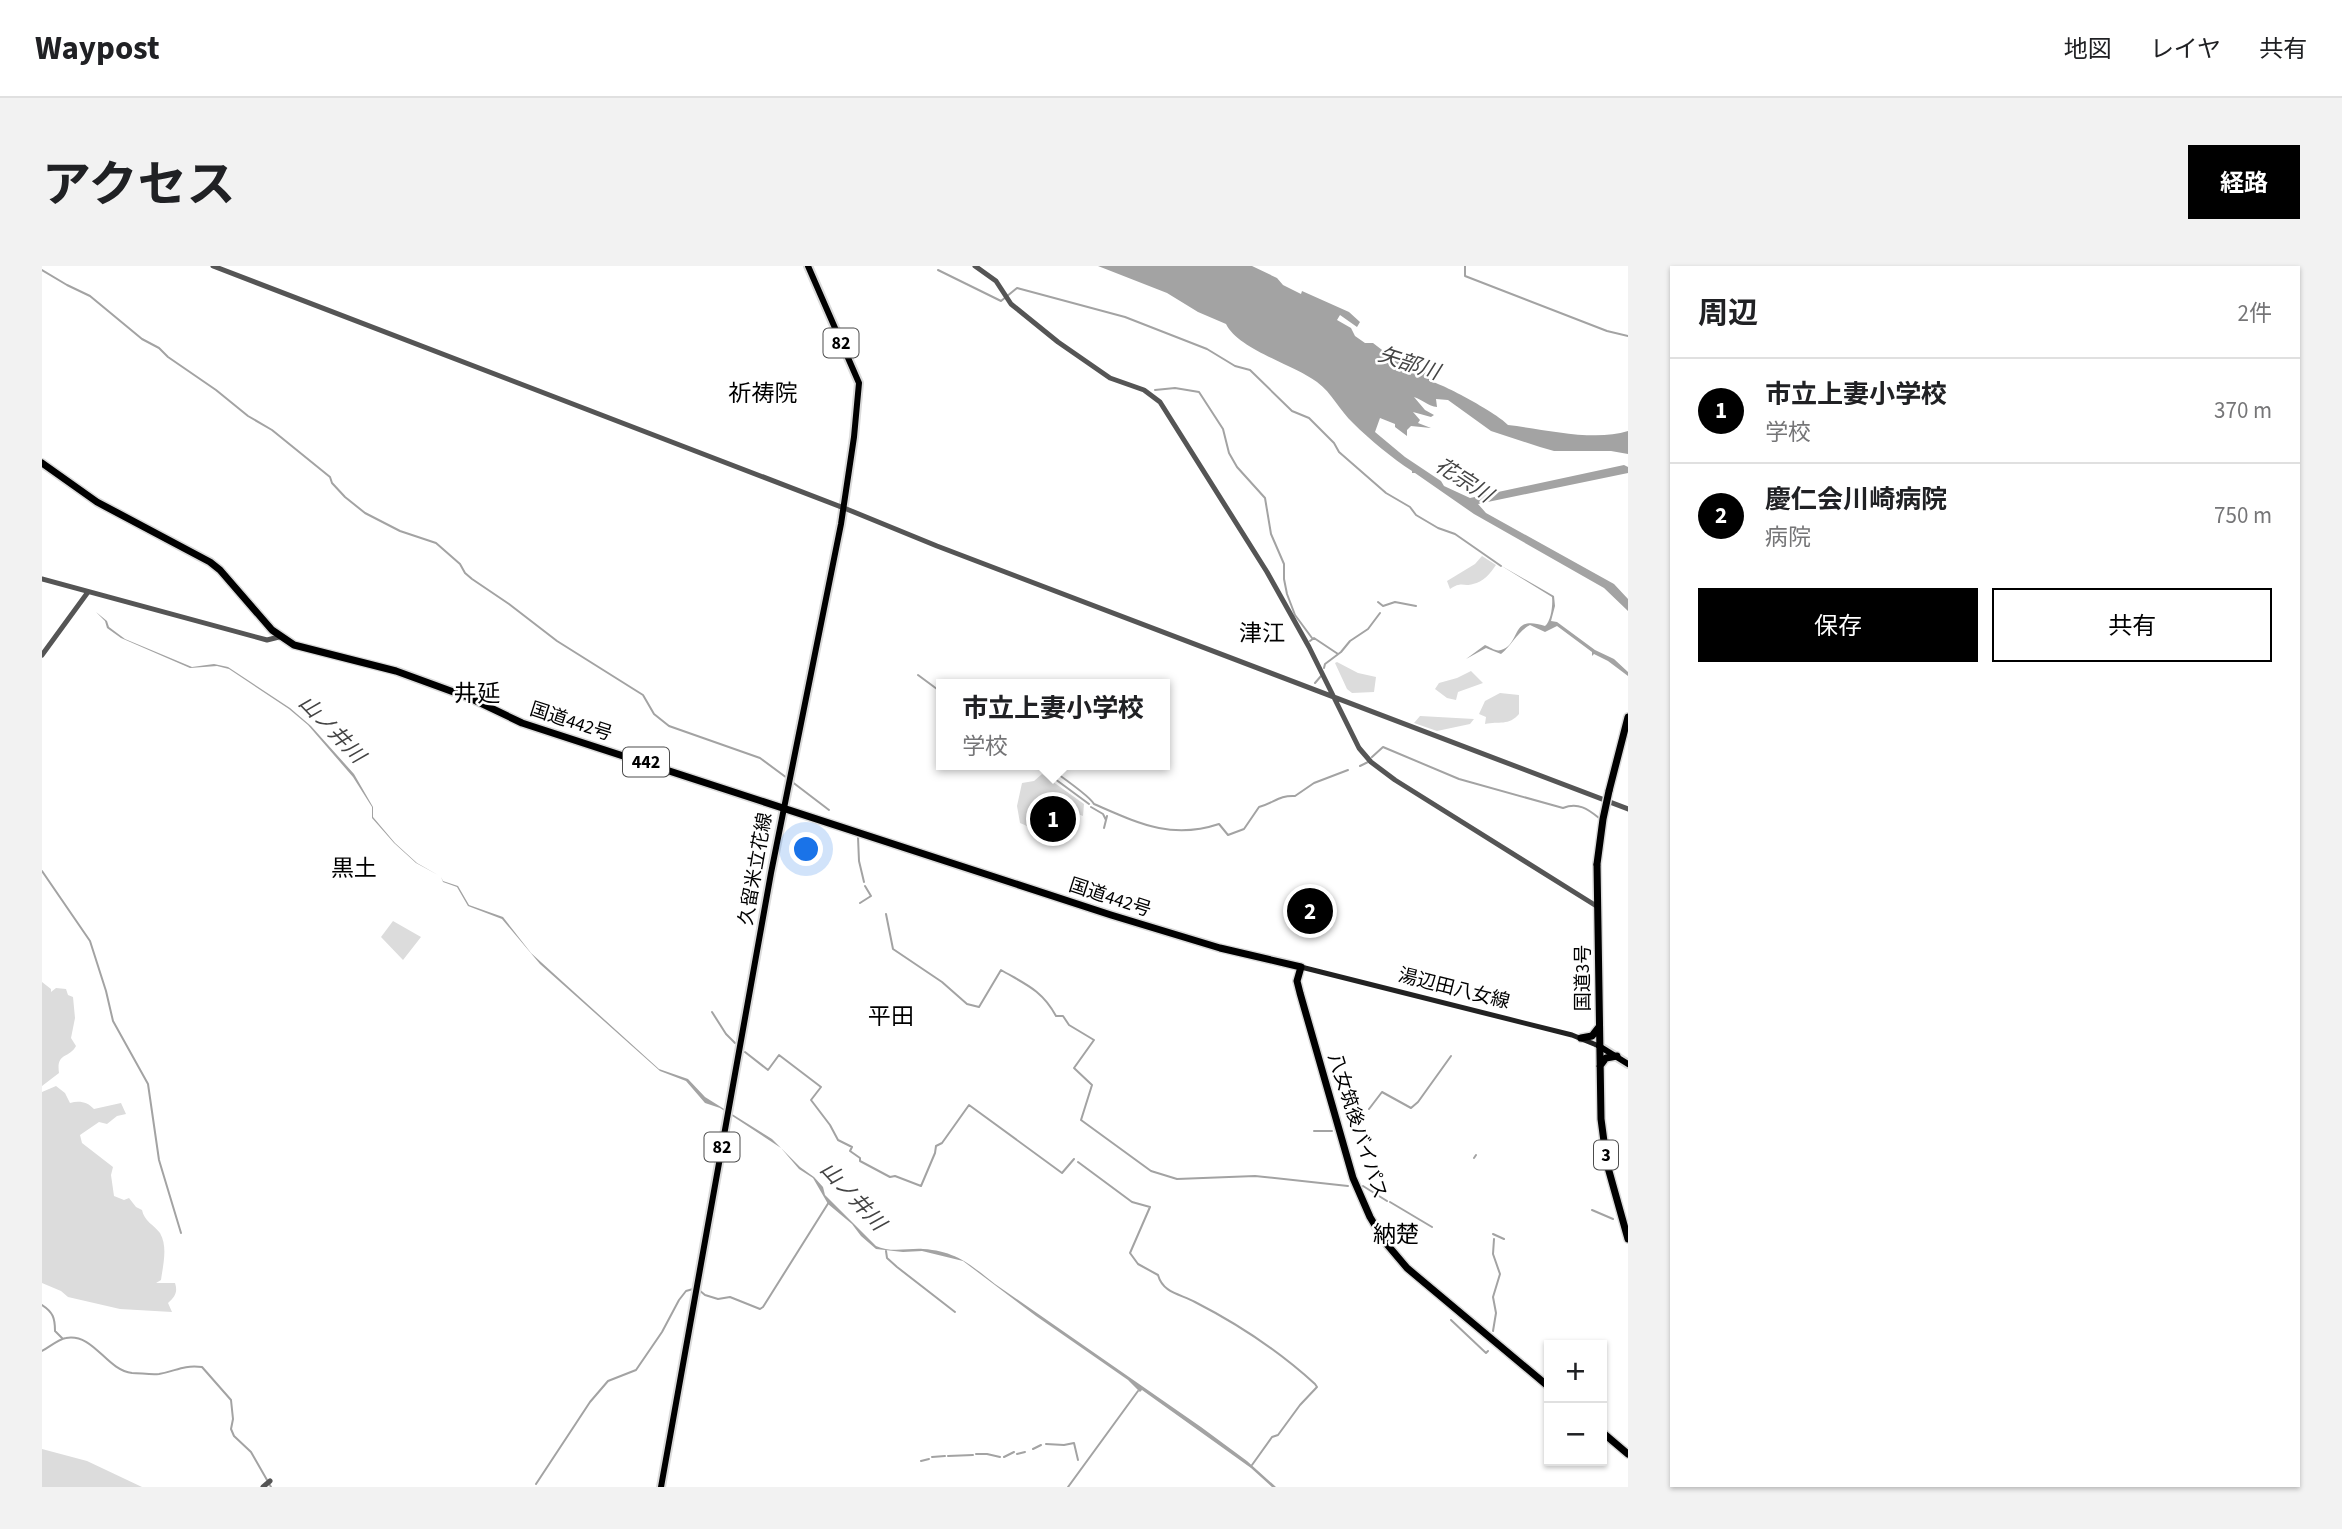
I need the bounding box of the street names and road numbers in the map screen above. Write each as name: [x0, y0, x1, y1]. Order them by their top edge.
road number: 82: [824, 328, 858, 358]
street label: 国道442号: [526, 696, 616, 748]
road number: 442: [623, 748, 669, 776]
street label: 久留米立花線: [733, 811, 779, 927]
street label: 国道442号: [1065, 872, 1155, 924]
street label: 国道3号: [1570, 945, 1597, 1011]
street label: 湯辺田八女線: [1395, 962, 1513, 1016]
street label: 八女筑後バイパス: [1321, 1050, 1393, 1202]
road number: 82: [704, 1132, 740, 1162]
road number: 3: [1594, 1140, 1618, 1170]

